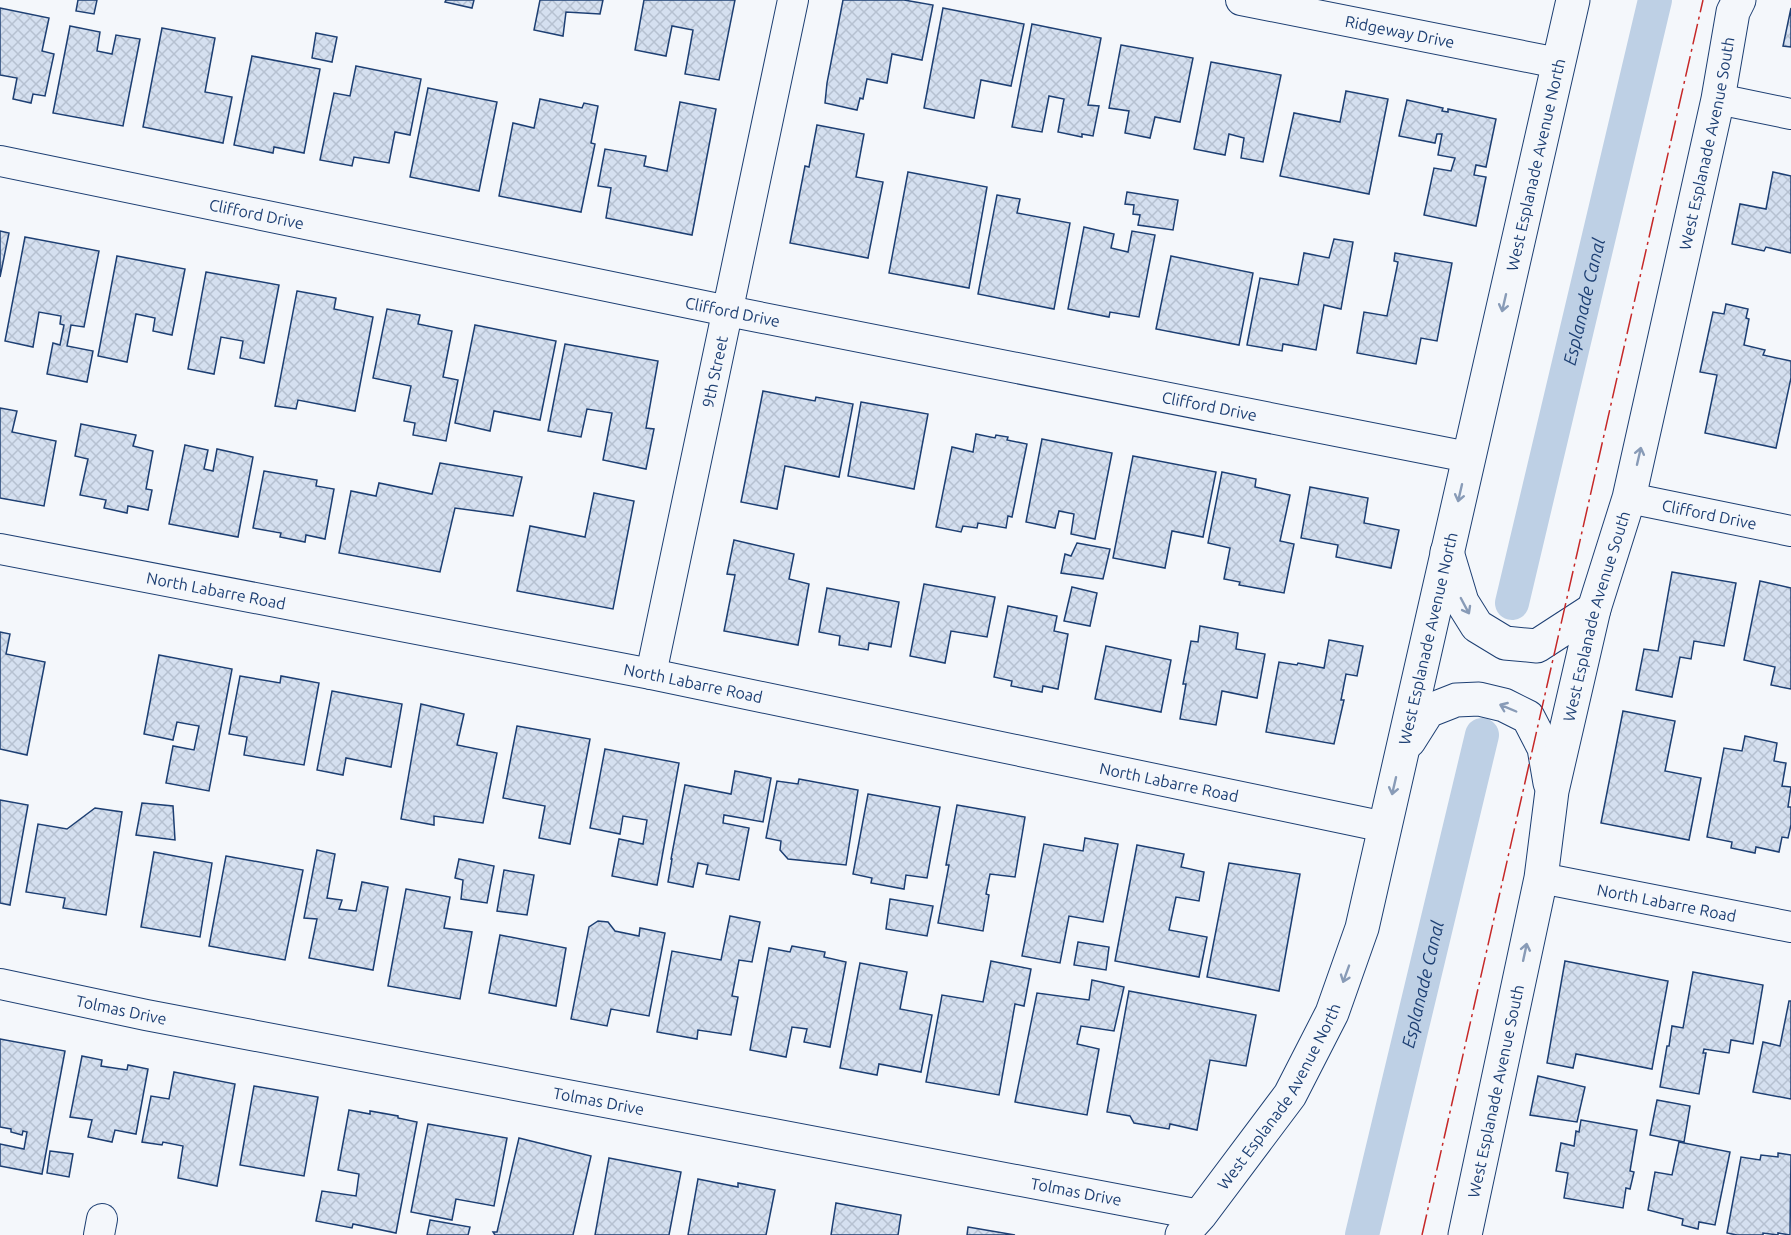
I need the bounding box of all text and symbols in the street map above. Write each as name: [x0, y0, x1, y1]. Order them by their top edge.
street label: Ridgeway Drive: [1344, 12, 1456, 51]
street label: West Esplanade Avenue South: [1676, 35, 1738, 252]
street label: West Esplanade Avenue North: [1503, 57, 1568, 273]
street label: Clifford Drive: [208, 195, 306, 232]
water label: Esplanade Canal: [1559, 236, 1608, 367]
street label: Clifford Drive: [684, 293, 782, 330]
one-way arrow: [1497, 293, 1509, 312]
street label: 9th Street: [698, 333, 731, 409]
street label: Clifford Drive: [1160, 388, 1258, 424]
one-way arrow: [1634, 446, 1645, 466]
one-way arrow: [1454, 483, 1465, 502]
street label: Clifford Drive: [1660, 496, 1758, 533]
street label: West Esplanade Avenue South: [1559, 509, 1633, 723]
street label: West Esplanade Avenue North: [1395, 531, 1461, 747]
street label: North Labarre Road: [145, 568, 287, 613]
one-way arrow: [1460, 597, 1472, 615]
street label: North Labarre Road: [622, 660, 764, 706]
one-way arrow: [1499, 702, 1518, 713]
street label: North Labarre Road: [1098, 759, 1240, 805]
one-way arrow: [1388, 776, 1400, 795]
street label: North Labarre Road: [1595, 880, 1738, 925]
water label: Esplanade Canal: [1397, 919, 1447, 1050]
one-way arrow: [1520, 943, 1532, 962]
one-way arrow: [1339, 964, 1350, 983]
street label: West Esplanade Avenue South: [1464, 983, 1527, 1199]
street label: Tolmas Drive: [74, 991, 168, 1028]
street label: West Esplanade Avenue North: [1213, 1001, 1344, 1193]
street label: Tolmas Drive: [552, 1083, 646, 1118]
street label: Tolmas Drive: [1029, 1174, 1123, 1209]

